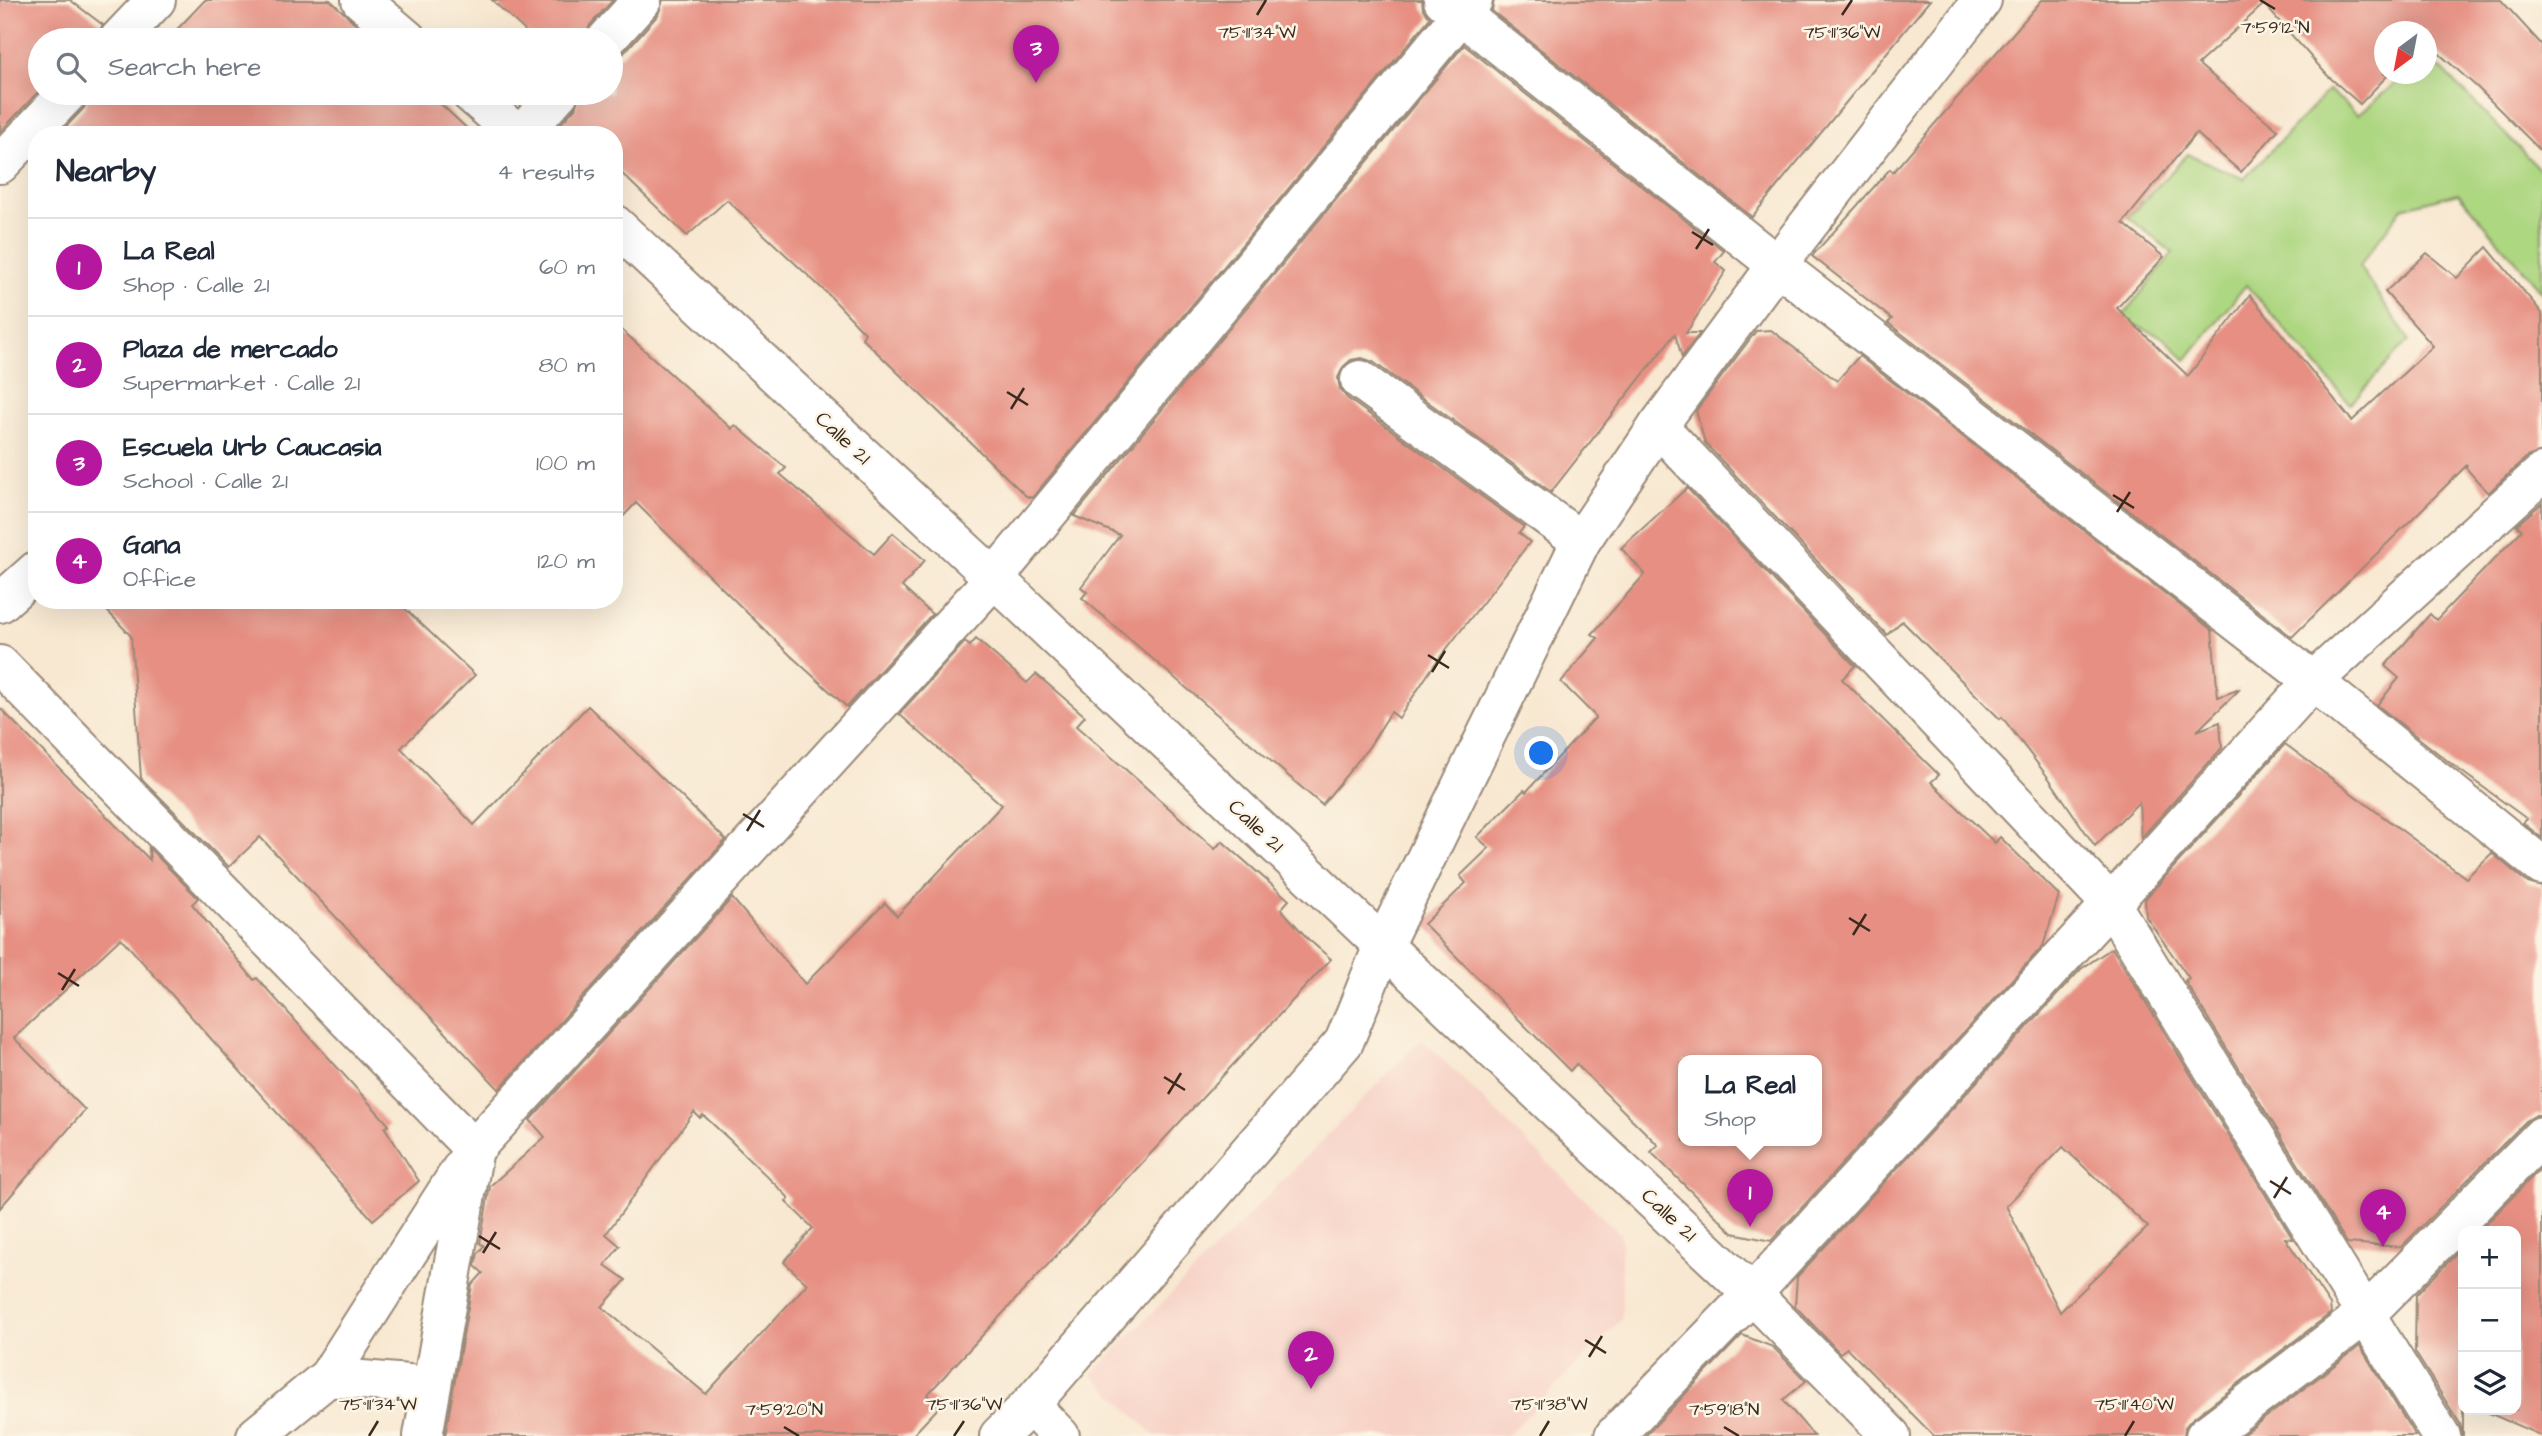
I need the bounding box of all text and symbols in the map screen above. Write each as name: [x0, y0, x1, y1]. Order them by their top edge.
text: 7°59'12"N: [2240, 15, 2310, 40]
text: 75°11'34"W: [1218, 20, 1296, 45]
text: 75°11'36"W: [1804, 20, 1881, 45]
north arrow: [2374, 21, 2437, 84]
pin: 3: [1013, 25, 1059, 83]
search box: [28, 28, 623, 105]
icon: search: [52, 48, 90, 86]
text: Search here: [108, 49, 261, 85]
text: Nearby: [56, 151, 156, 193]
text: 4 results: [497, 156, 595, 188]
text: La Real: [123, 233, 215, 269]
text: 1: [78, 251, 80, 283]
text: 60 m: [539, 251, 595, 283]
text: Shop · Calle 21: [123, 269, 270, 301]
text: Plaza de mercado: [123, 331, 338, 367]
text: 2: [72, 349, 86, 381]
text: 80 m: [538, 349, 595, 381]
text: Supermarket · Calle 21: [123, 367, 360, 399]
street label: Calle 21: [809, 405, 877, 472]
text: Escuela Urb Caucasia: [123, 429, 382, 465]
text: 3: [73, 447, 85, 479]
text: 100 m: [536, 447, 595, 479]
text: School · Calle 21: [123, 465, 288, 497]
text: Gana: [123, 527, 180, 563]
text: 4: [71, 545, 87, 577]
text: 120 m: [537, 545, 595, 577]
text: Office: [123, 563, 196, 595]
your location: [1524, 736, 1558, 770]
street label: Calle 21: [1222, 793, 1290, 860]
popup: [1678, 1055, 1822, 1146]
text: La Real: [1704, 1067, 1796, 1103]
text: Shop: [1704, 1103, 1756, 1135]
pin: 1: [1727, 1169, 1773, 1227]
street label: Calle 21: [1635, 1182, 1703, 1249]
pin: 4: [2360, 1189, 2406, 1247]
map controls: [2458, 1226, 2521, 1415]
button: +: [2458, 1226, 2521, 1289]
button: −: [2458, 1289, 2521, 1352]
pin: 2: [1288, 1331, 1334, 1389]
button: layers: [2458, 1352, 2521, 1415]
text: 75°11'34"W: [339, 1392, 417, 1417]
text: 75°11'36"W: [926, 1392, 1003, 1417]
text: 75°11'38"W: [1510, 1392, 1588, 1417]
text: 75°11'40"W: [2094, 1392, 2174, 1417]
text: 7°59'20"N: [745, 1397, 823, 1422]
text: 7°59'18"N: [1689, 1397, 1759, 1422]

